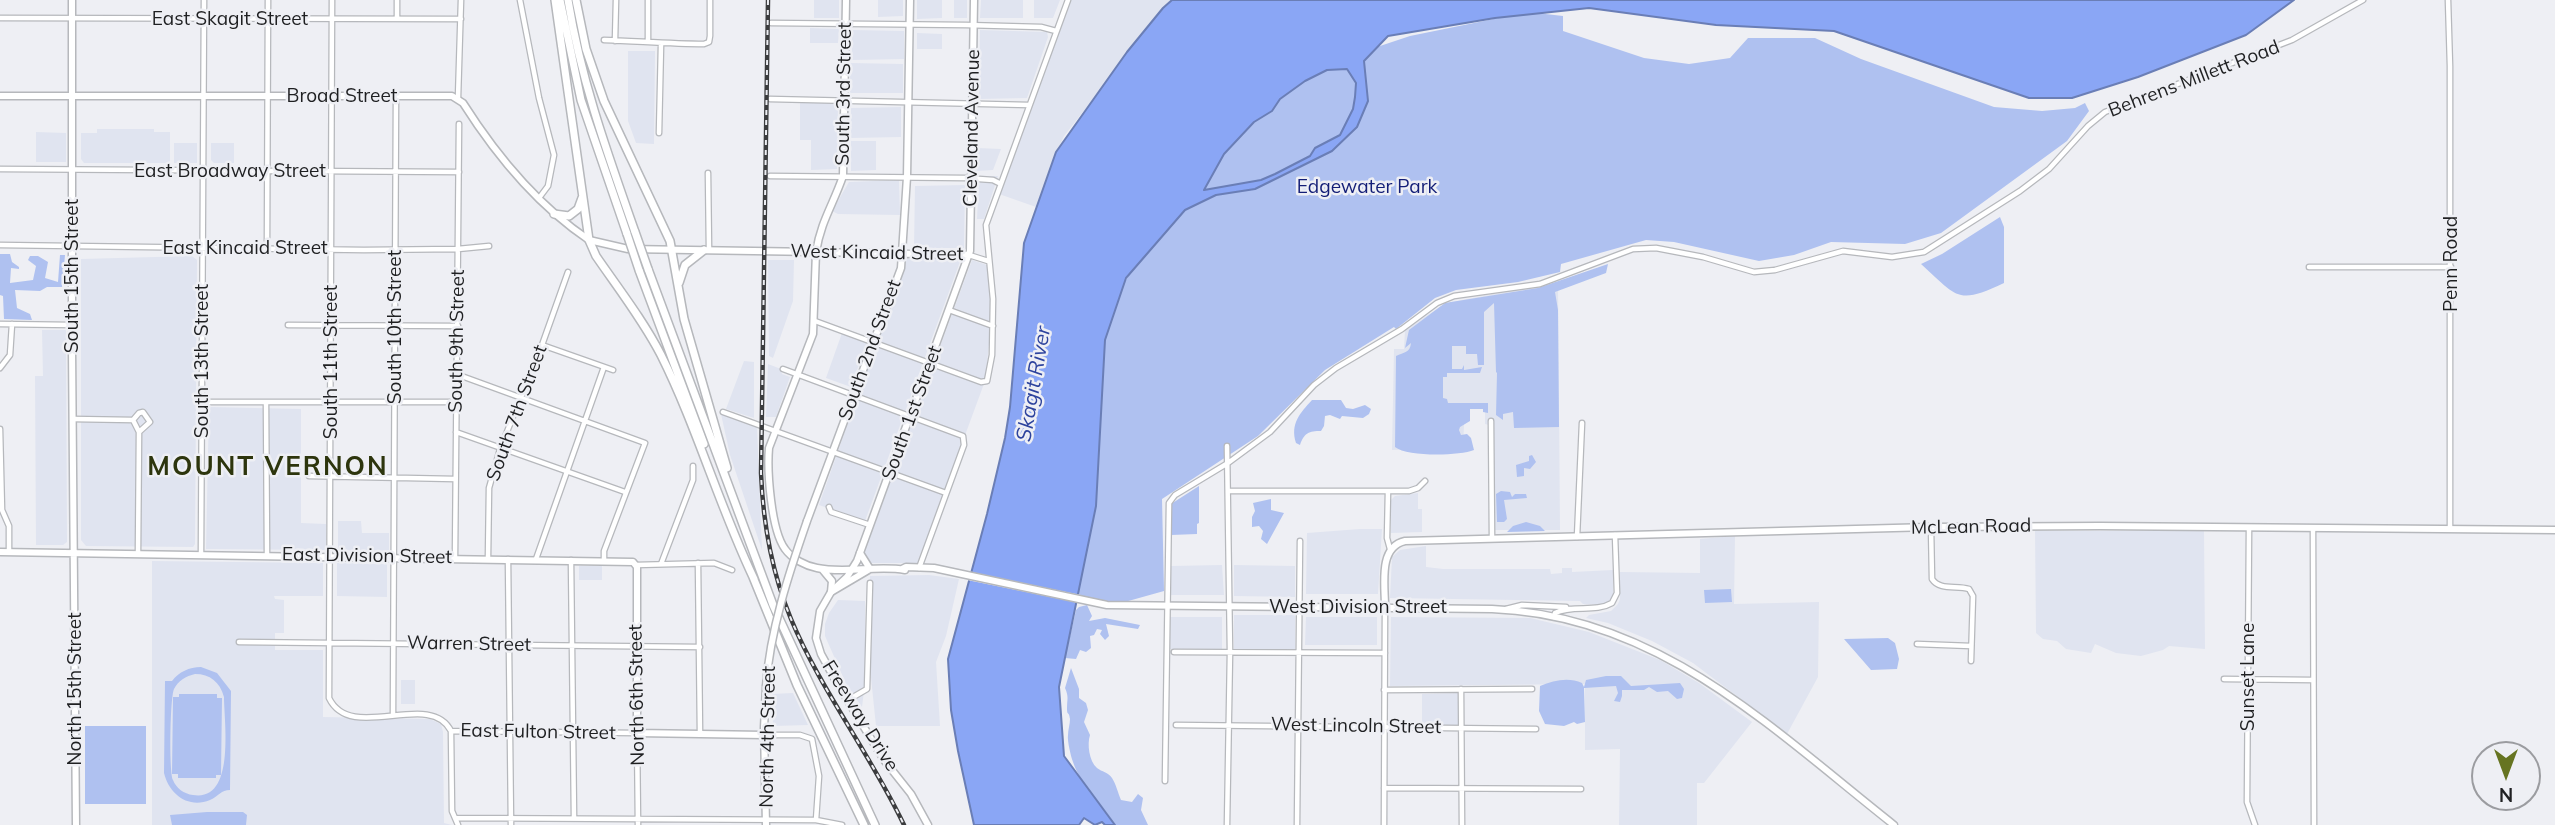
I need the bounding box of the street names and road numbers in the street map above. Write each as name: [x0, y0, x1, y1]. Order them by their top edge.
street label: East Skagit Street: [152, 8, 308, 30]
street label: South 3rd Street: [831, 22, 857, 166]
street label: Behrens Millett Road: [2105, 36, 2283, 122]
street label: Cleveland Avenue: [959, 49, 985, 207]
street label: Broad Street: [287, 85, 397, 107]
street label: East Broadway Street: [134, 160, 326, 182]
street label: South 15th Street: [61, 199, 83, 353]
street label: Penn Road: [2440, 216, 2462, 312]
street label: East Kincaid Street: [162, 237, 328, 259]
street label: West Kincaid Street: [790, 240, 964, 266]
street label: South 10th Street: [384, 250, 406, 404]
street label: South 9th Street: [444, 269, 470, 413]
street label: South 2nd Street: [834, 277, 906, 423]
street label: South 13th Street: [191, 284, 213, 438]
street label: South 11th Street: [320, 285, 342, 439]
street label: South 7th Street: [482, 342, 552, 484]
street label: South 1st Street: [877, 343, 947, 483]
street label: McLean Road: [1911, 515, 2031, 539]
street label: East Division Street: [282, 543, 452, 569]
street label: West Division Street: [1269, 596, 1447, 618]
street label: North 15th Street: [64, 612, 86, 766]
street label: Sunset Lane: [2237, 623, 2259, 731]
street label: North 6th Street: [624, 624, 650, 766]
street label: Warren Street: [407, 632, 531, 656]
street label: Freeway Drive: [817, 656, 903, 776]
street label: North 4th Street: [755, 666, 781, 808]
street label: West Lincoln Street: [1271, 713, 1441, 739]
street label: East Fulton Street: [460, 719, 616, 745]

